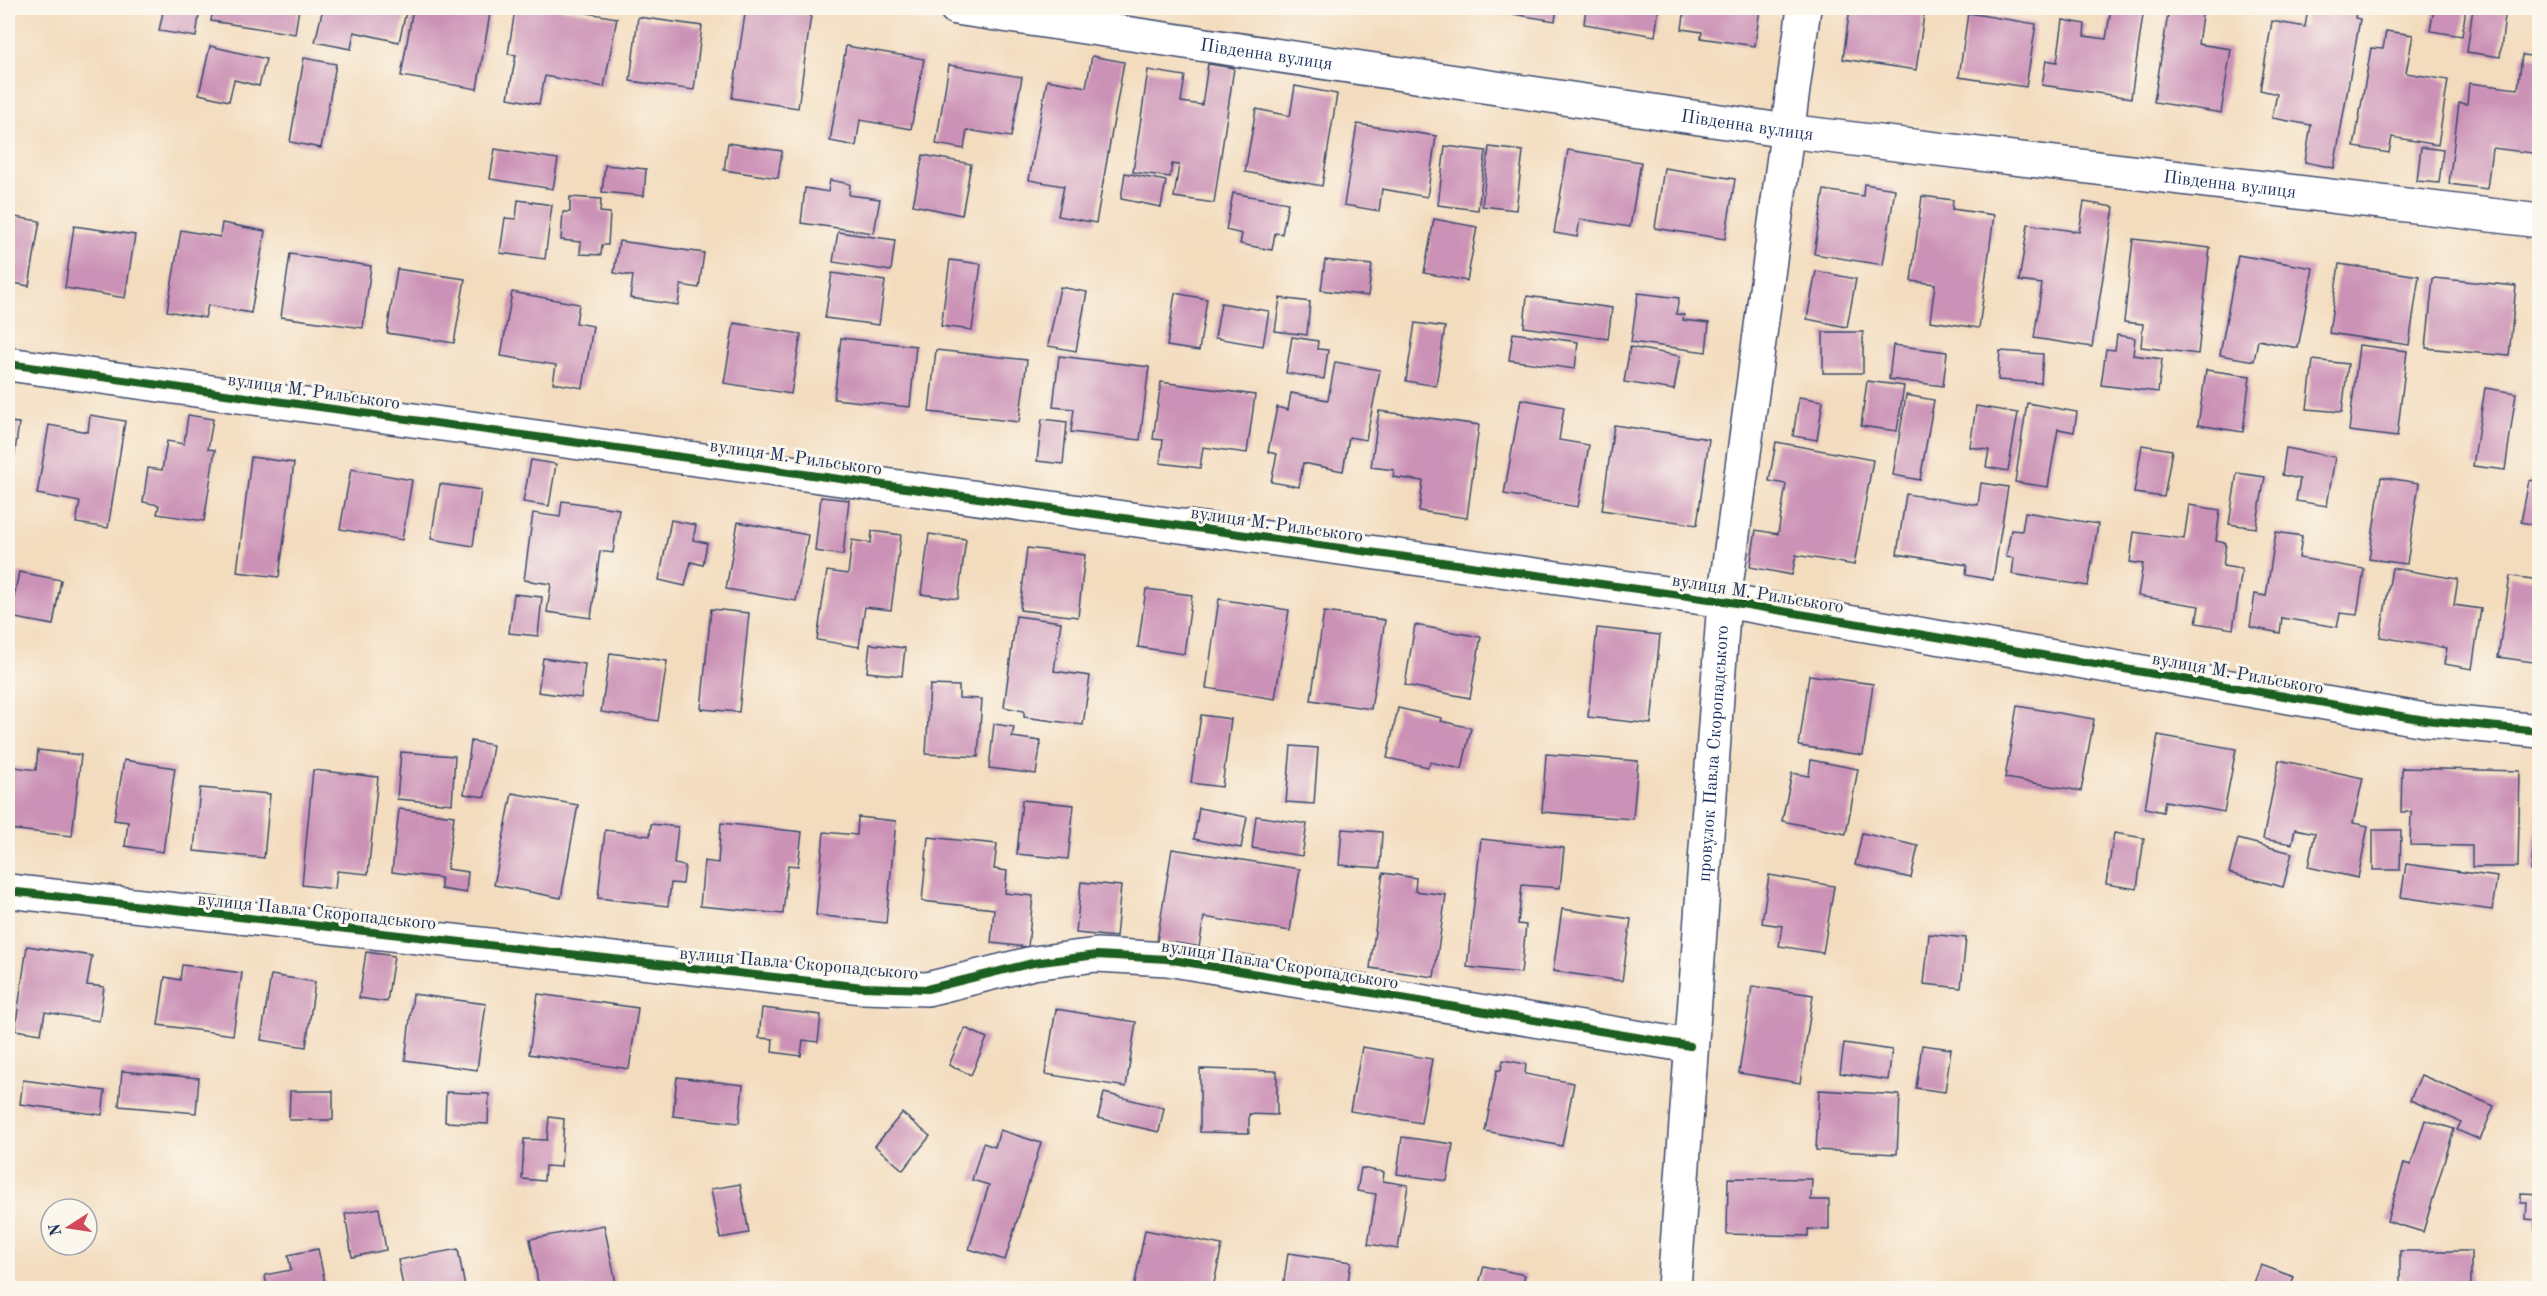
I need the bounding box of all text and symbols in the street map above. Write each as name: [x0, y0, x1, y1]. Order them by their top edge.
street label: Південна вулиця: [1199, 36, 1334, 74]
street label: Південна вулиця: [1680, 107, 1815, 144]
street label: Південна вулиця: [2162, 168, 2297, 202]
street label: вулиця М. Рильського: [227, 371, 401, 413]
street label: вулиця М. Рильського: [709, 437, 883, 479]
street label: вулиця М. Рильського: [1190, 504, 1364, 546]
street label: вулиця М. Рильського: [1671, 572, 1845, 616]
street label: провулок Павла Скоропадського: [1696, 624, 1732, 882]
street label: вулиця М. Рильського: [2151, 650, 2325, 698]
street label: вулиця Павла Скоропадського: [197, 891, 437, 933]
street label: вулиця Павла Скоропадського: [1160, 937, 1400, 993]
street label: вулиця Павла Скоропадського: [679, 945, 919, 983]
north arrow: [39, 1197, 99, 1257]
text: N: [47, 1221, 65, 1237]

